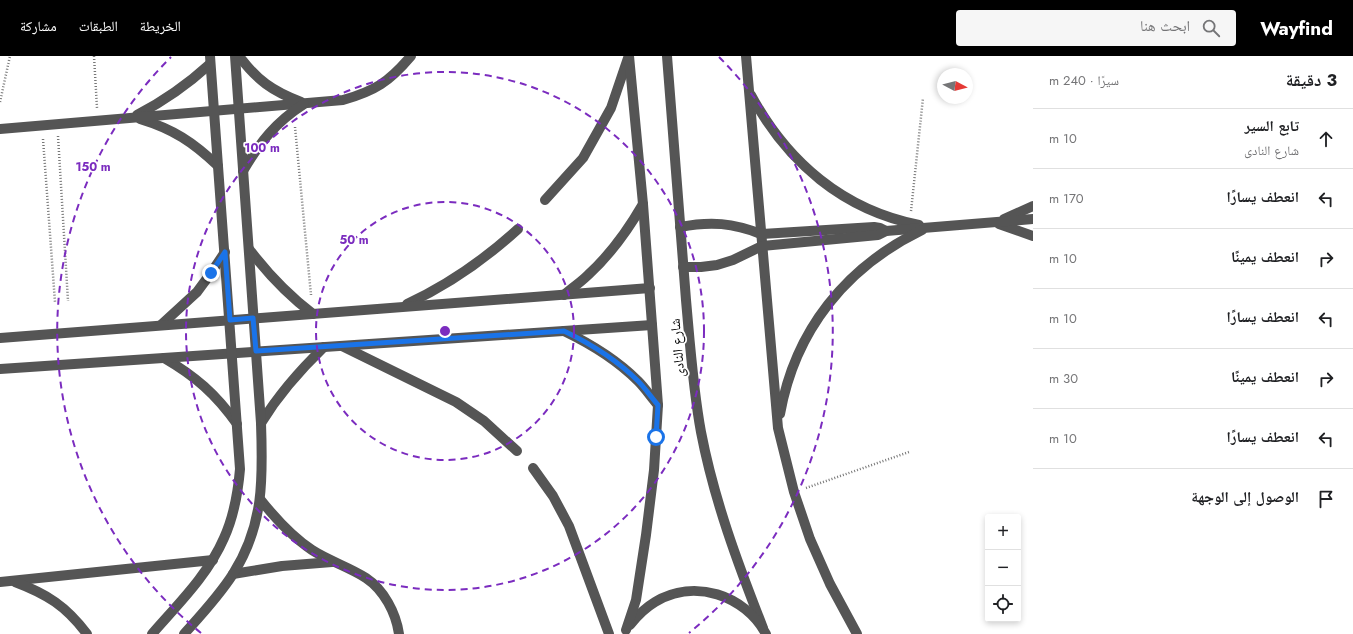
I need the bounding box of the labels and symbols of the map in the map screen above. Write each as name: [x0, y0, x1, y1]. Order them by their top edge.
north arrow: [937, 68, 973, 104]
text: 100 m: [244, 139, 280, 157]
text: 150 m: [75, 158, 111, 176]
text: 50 m: [339, 231, 369, 249]
route end: [202, 264, 220, 282]
street label: شارع النادى: [664, 318, 690, 378]
centre of rings: [438, 324, 452, 338]
route start: [647, 428, 665, 446]

